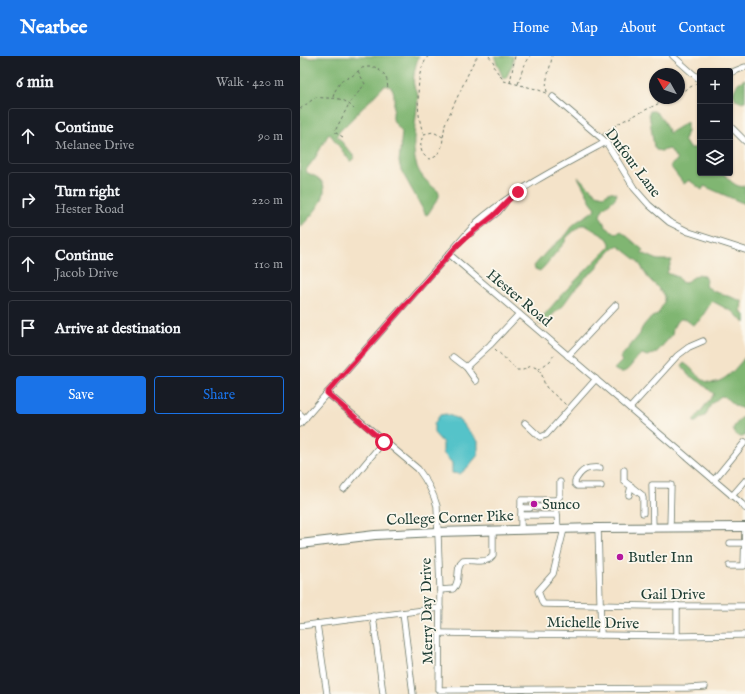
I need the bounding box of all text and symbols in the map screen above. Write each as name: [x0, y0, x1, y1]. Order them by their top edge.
text: Nearbee: [20, 16, 87, 40]
text: Home: [513, 19, 549, 37]
text: Map: [571, 19, 598, 37]
text: About: [620, 19, 656, 37]
text: Contact: [678, 19, 725, 37]
north arrow: [649, 68, 685, 104]
map controls: [697, 68, 733, 176]
button: +: [697, 68, 733, 104]
text: 6 min: [16, 72, 54, 93]
text: Walk · 420 m: [216, 74, 284, 91]
button: −: [697, 104, 733, 140]
text: Continue: [55, 118, 113, 137]
icon: ahead: [17, 125, 39, 147]
street label: Dufour Lane: [601, 125, 665, 201]
text: 90 m: [258, 128, 283, 145]
text: Melanee Drive: [55, 137, 134, 154]
button: layers: [697, 140, 733, 176]
text: Turn right: [55, 182, 120, 201]
route end: [509, 183, 527, 201]
icon: right: [17, 189, 39, 211]
text: 220 m: [252, 192, 283, 209]
text: Hester Road: [55, 201, 124, 218]
text: Continue: [55, 246, 113, 265]
icon: ahead: [17, 253, 39, 275]
text: 110 m: [254, 256, 283, 273]
text: Jacob Drive: [55, 265, 118, 282]
street label: Hester Road: [482, 265, 556, 331]
icon: arrive: [17, 317, 39, 339]
text: Arrive at destination: [55, 319, 181, 338]
button: Save: [16, 376, 146, 414]
button: Share: [154, 376, 284, 414]
route start: [375, 433, 393, 451]
place label: Sunco: [542, 495, 580, 514]
marker: Sunco: [529, 499, 539, 509]
street label: College Corner Pike: [386, 506, 514, 530]
place label: Butler Inn: [628, 548, 693, 567]
marker: Butler Inn: [615, 552, 625, 562]
street label: Merry Day Drive: [417, 557, 437, 664]
street label: Gail Drive: [641, 585, 705, 604]
street label: Michelle Drive: [547, 613, 640, 633]

